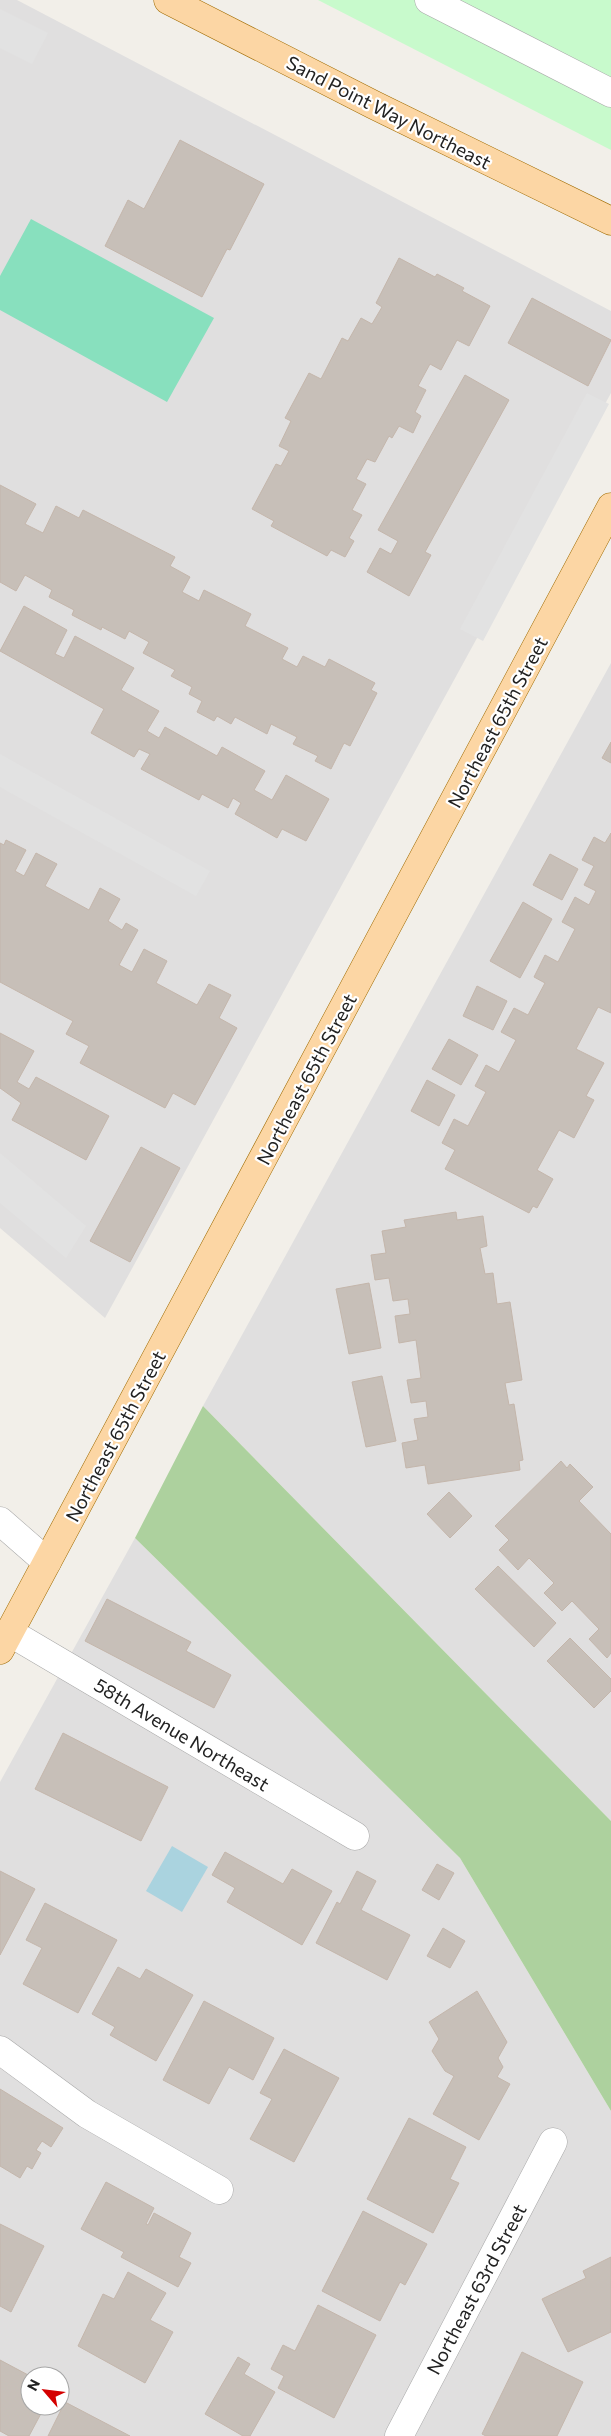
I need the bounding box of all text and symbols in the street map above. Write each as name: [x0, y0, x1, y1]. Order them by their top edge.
street label: Sand Point Way Northeast: [283, 50, 495, 174]
street label: Northeast 65th Street: [442, 632, 552, 811]
street label: Northeast 65th Street: [251, 989, 361, 1168]
street label: Northeast 65th Street: [60, 1346, 170, 1525]
street label: 58th Avenue Northeast: [90, 1673, 274, 1795]
street label: Northeast 63rd Street: [421, 2200, 531, 2378]
north arrow: [20, 2366, 70, 2416]
text: N: [23, 2376, 43, 2393]

